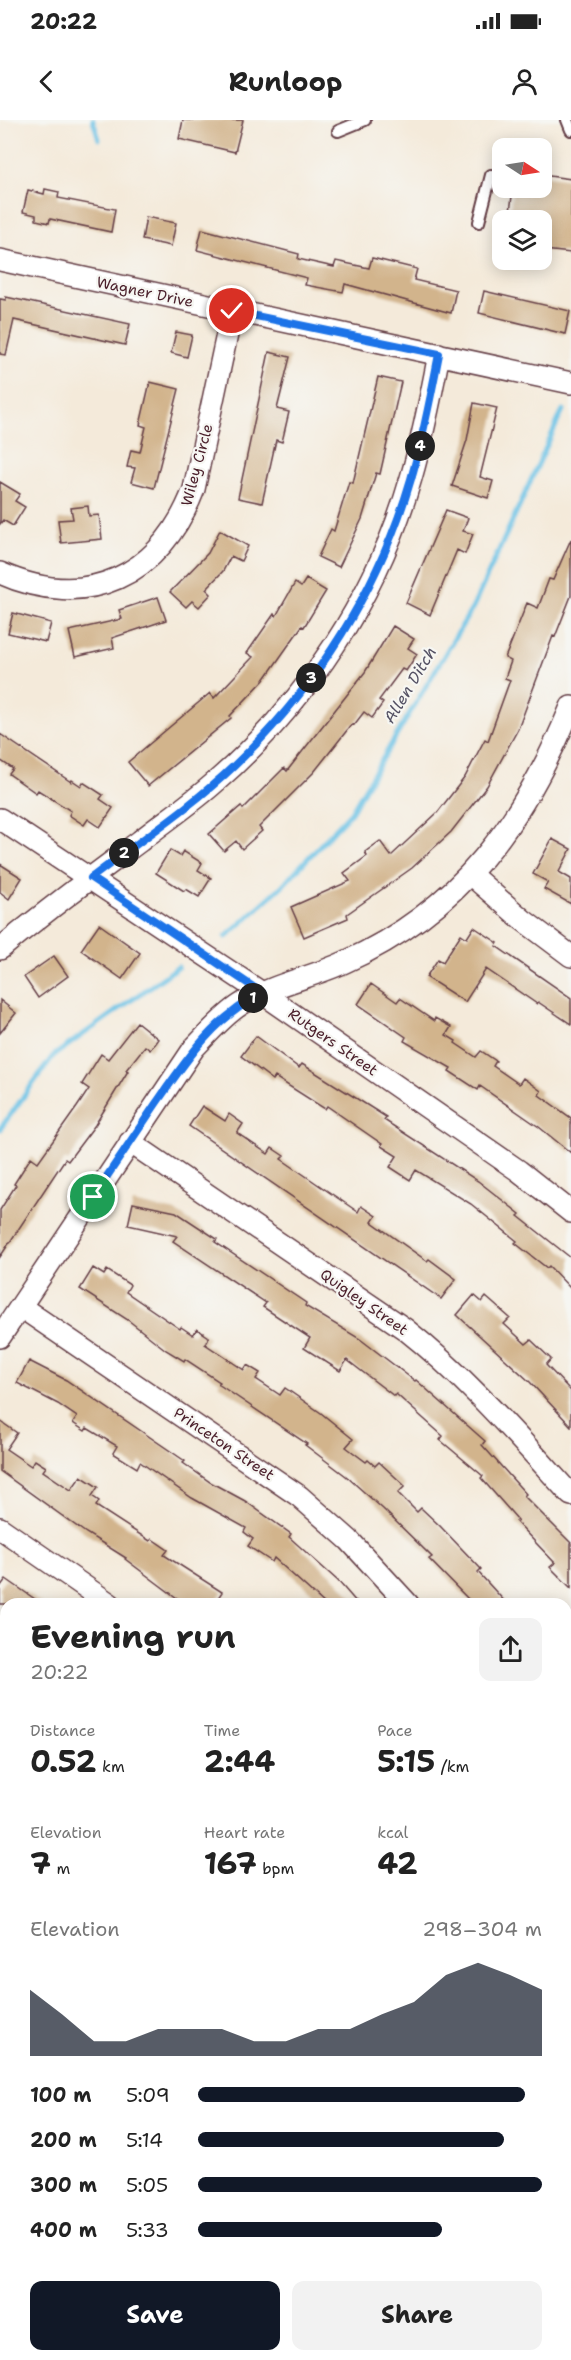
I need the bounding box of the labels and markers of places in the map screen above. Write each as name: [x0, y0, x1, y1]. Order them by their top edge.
pin: [206, 285, 257, 336]
pin: 4: [405, 431, 435, 461]
pin: 3: [296, 663, 326, 693]
pin: 2: [109, 838, 139, 868]
pin: 1: [238, 983, 268, 1013]
pin: [67, 1171, 118, 1222]

